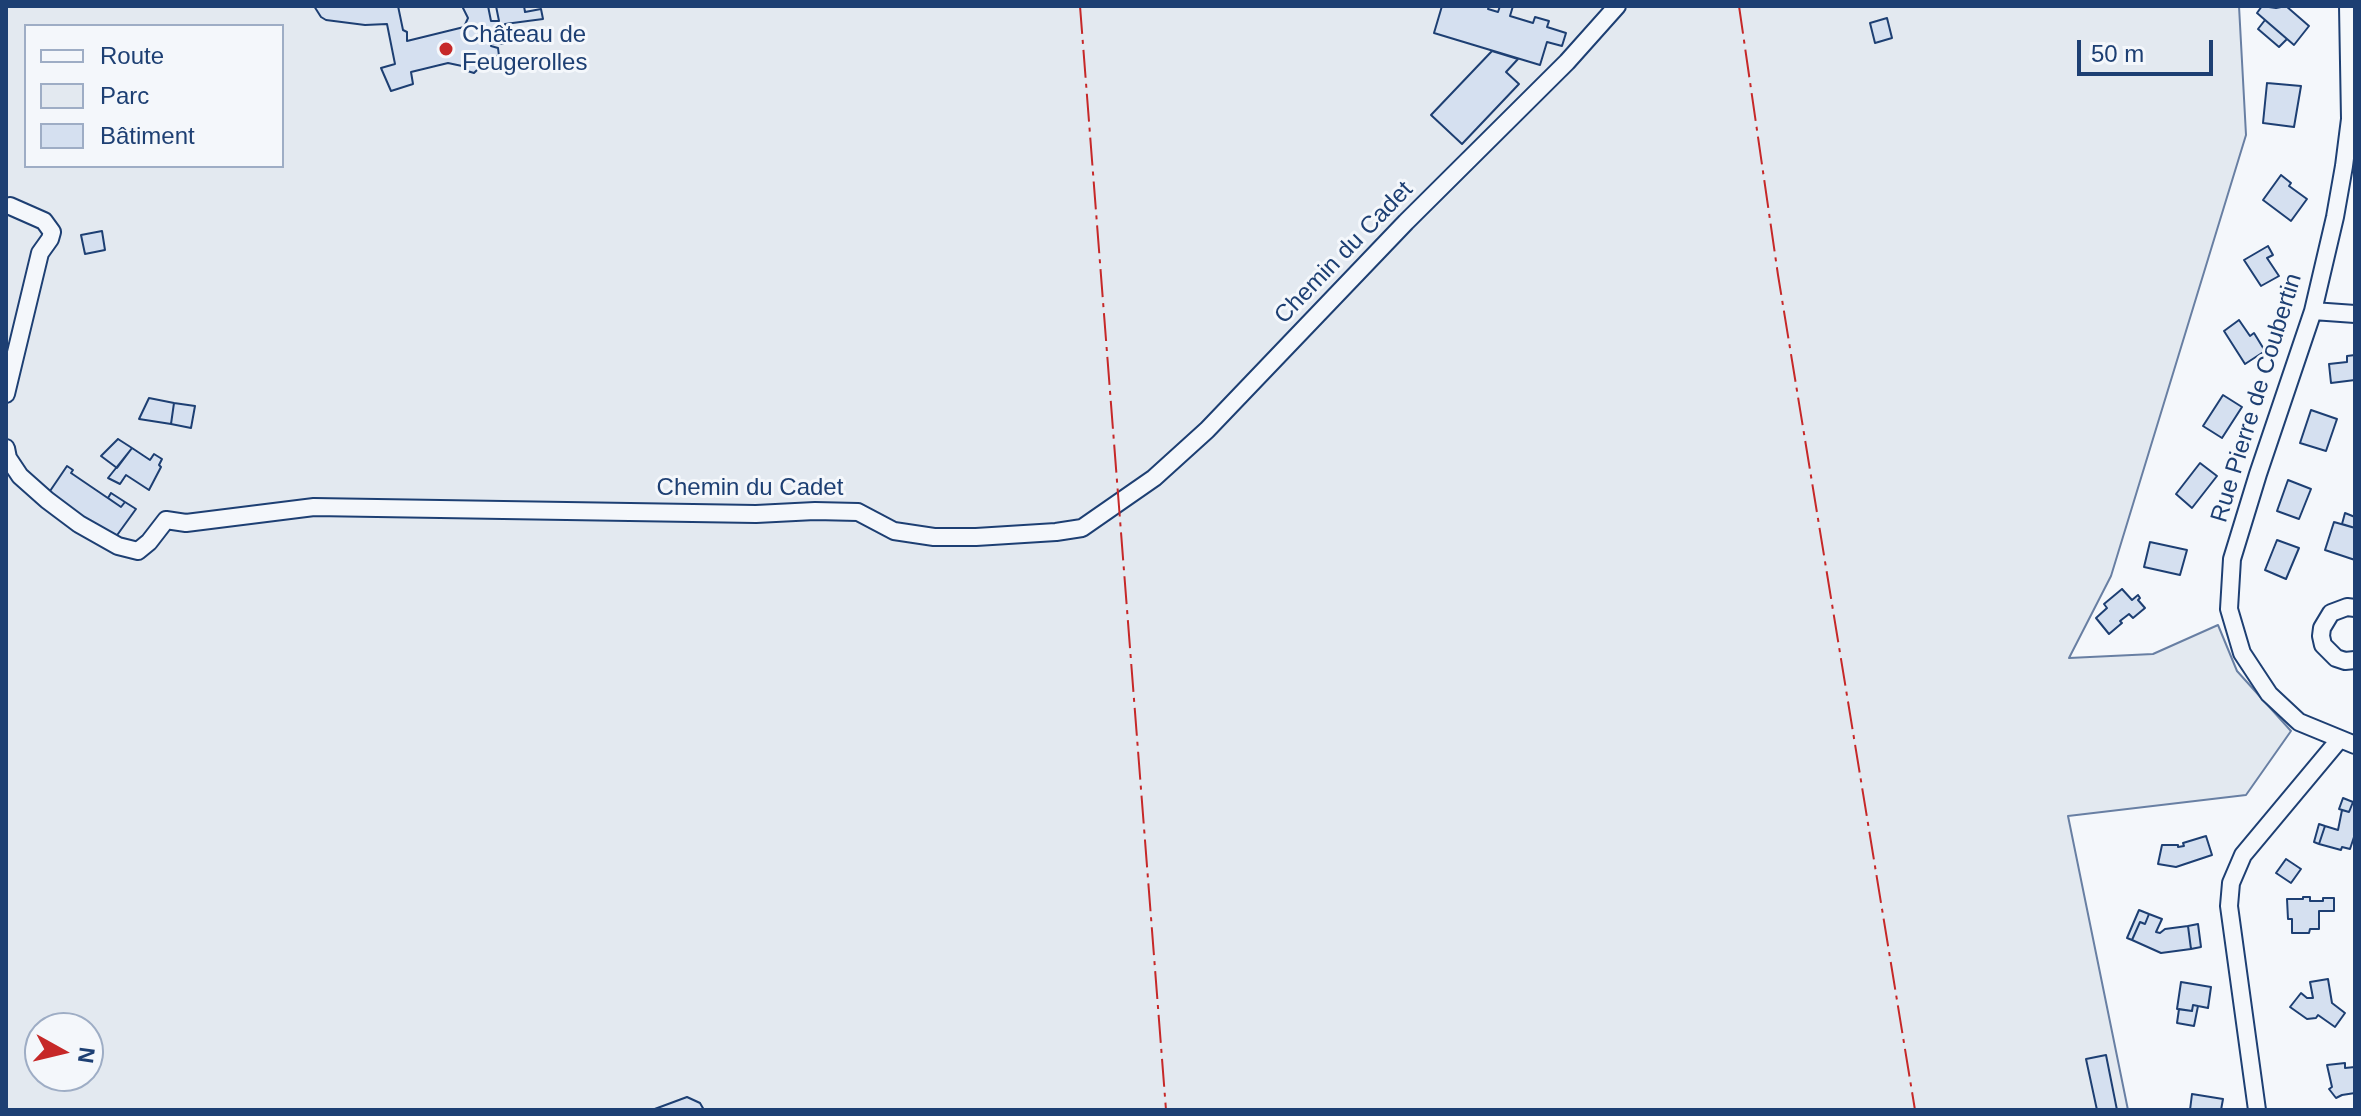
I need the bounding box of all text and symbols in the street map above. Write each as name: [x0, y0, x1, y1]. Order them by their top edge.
place label: Château de Feugerolles: [462, 21, 587, 77]
legend: [24, 24, 284, 168]
scale bar: [2081, 24, 2217, 74]
marker: Château de Feugerolles: [437, 40, 455, 58]
text: 50 m: [2091, 40, 2144, 67]
text: Route: [100, 42, 164, 69]
text: Parc: [100, 82, 149, 109]
text: Bâtiment: [100, 122, 195, 149]
street label: Chemin du Cadet: [1269, 176, 1419, 330]
street label: Rue Pierre de Coubertin: [2205, 270, 2309, 526]
street label: Chemin du Cadet: [657, 474, 843, 502]
north arrow: [24, 1012, 104, 1092]
text: N: [73, 1046, 100, 1065]

